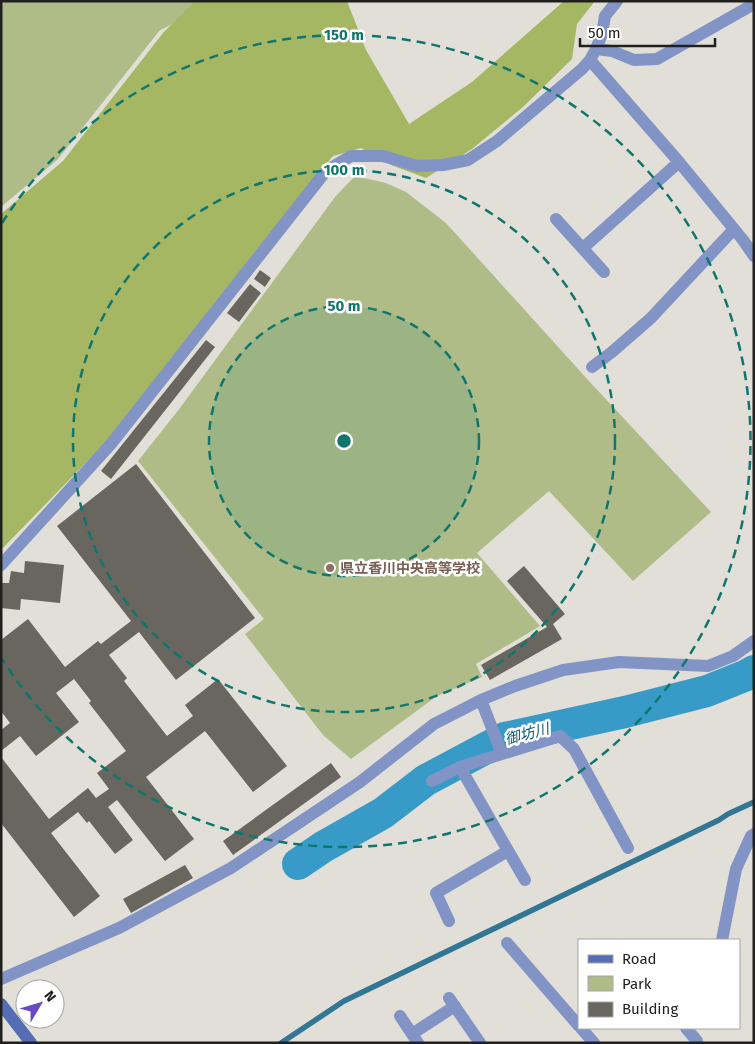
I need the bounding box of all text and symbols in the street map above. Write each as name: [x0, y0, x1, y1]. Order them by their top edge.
scale bar: [580, 15, 715, 47]
text: 50 m: [588, 24, 621, 42]
text: 150 m: [324, 26, 364, 44]
text: 100 m: [324, 161, 364, 179]
text: 50 m: [327, 297, 361, 315]
centre of rings: [335, 432, 353, 450]
place label: 県立香川中央高等学校: [340, 560, 480, 577]
marker: 県立香川中央高等学校: [324, 562, 336, 574]
water label: 御坊川: [503, 719, 553, 749]
legend: [578, 939, 740, 1029]
text: Road: [622, 950, 657, 968]
text: Park: [622, 975, 652, 993]
north arrow: [15, 979, 65, 1029]
text: N: [40, 987, 59, 1005]
text: Building: [622, 1000, 678, 1018]

